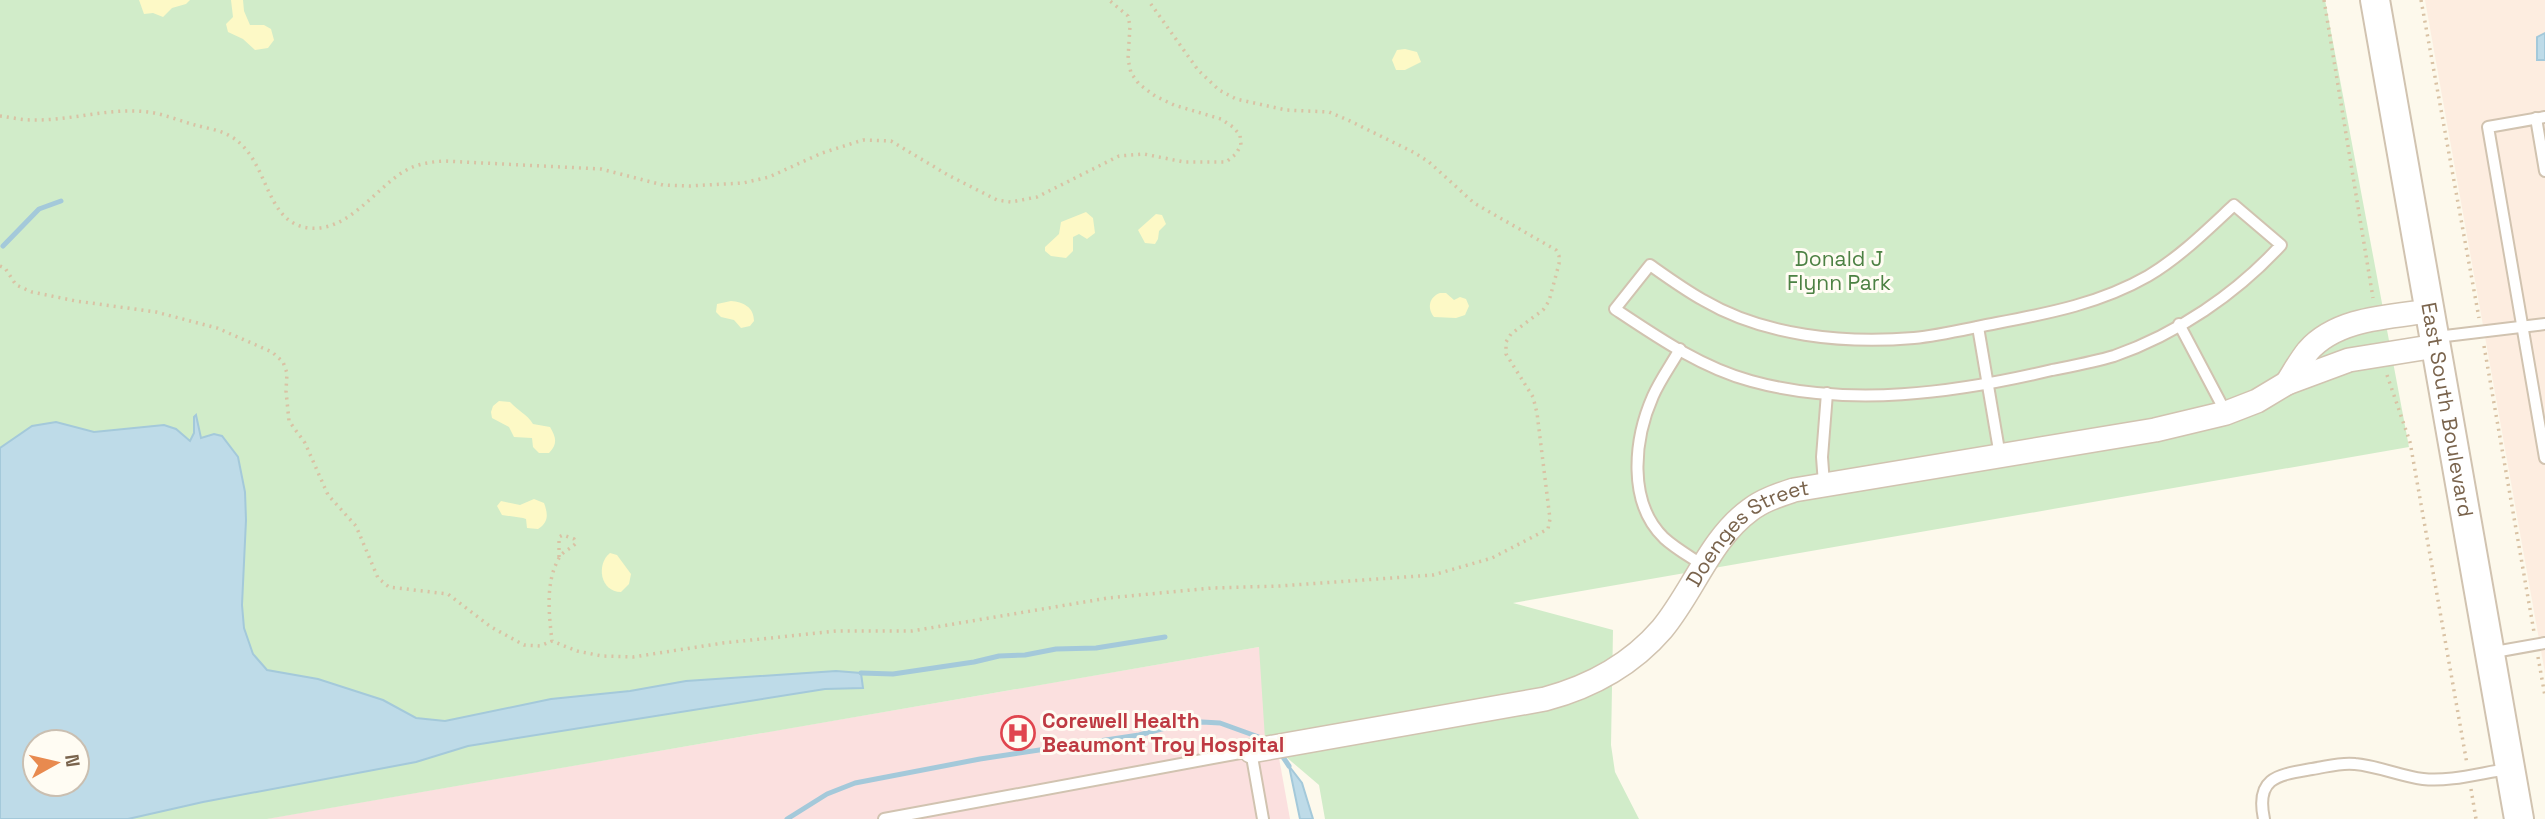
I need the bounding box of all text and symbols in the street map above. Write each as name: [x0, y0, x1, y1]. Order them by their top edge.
park label: Donald J Flynn Park: [1787, 245, 1891, 296]
street label: East South Boulevard: [2415, 300, 2480, 519]
street label: Doenges Street: [1680, 474, 1811, 591]
place label: Corewell Health Beaumont Troy Hospital: [1042, 707, 1284, 758]
hospital icon: Corewell Health Beaumont Troy Hospital: [999, 714, 1037, 752]
north arrow: [21, 728, 91, 798]
text: N: [59, 753, 86, 769]

